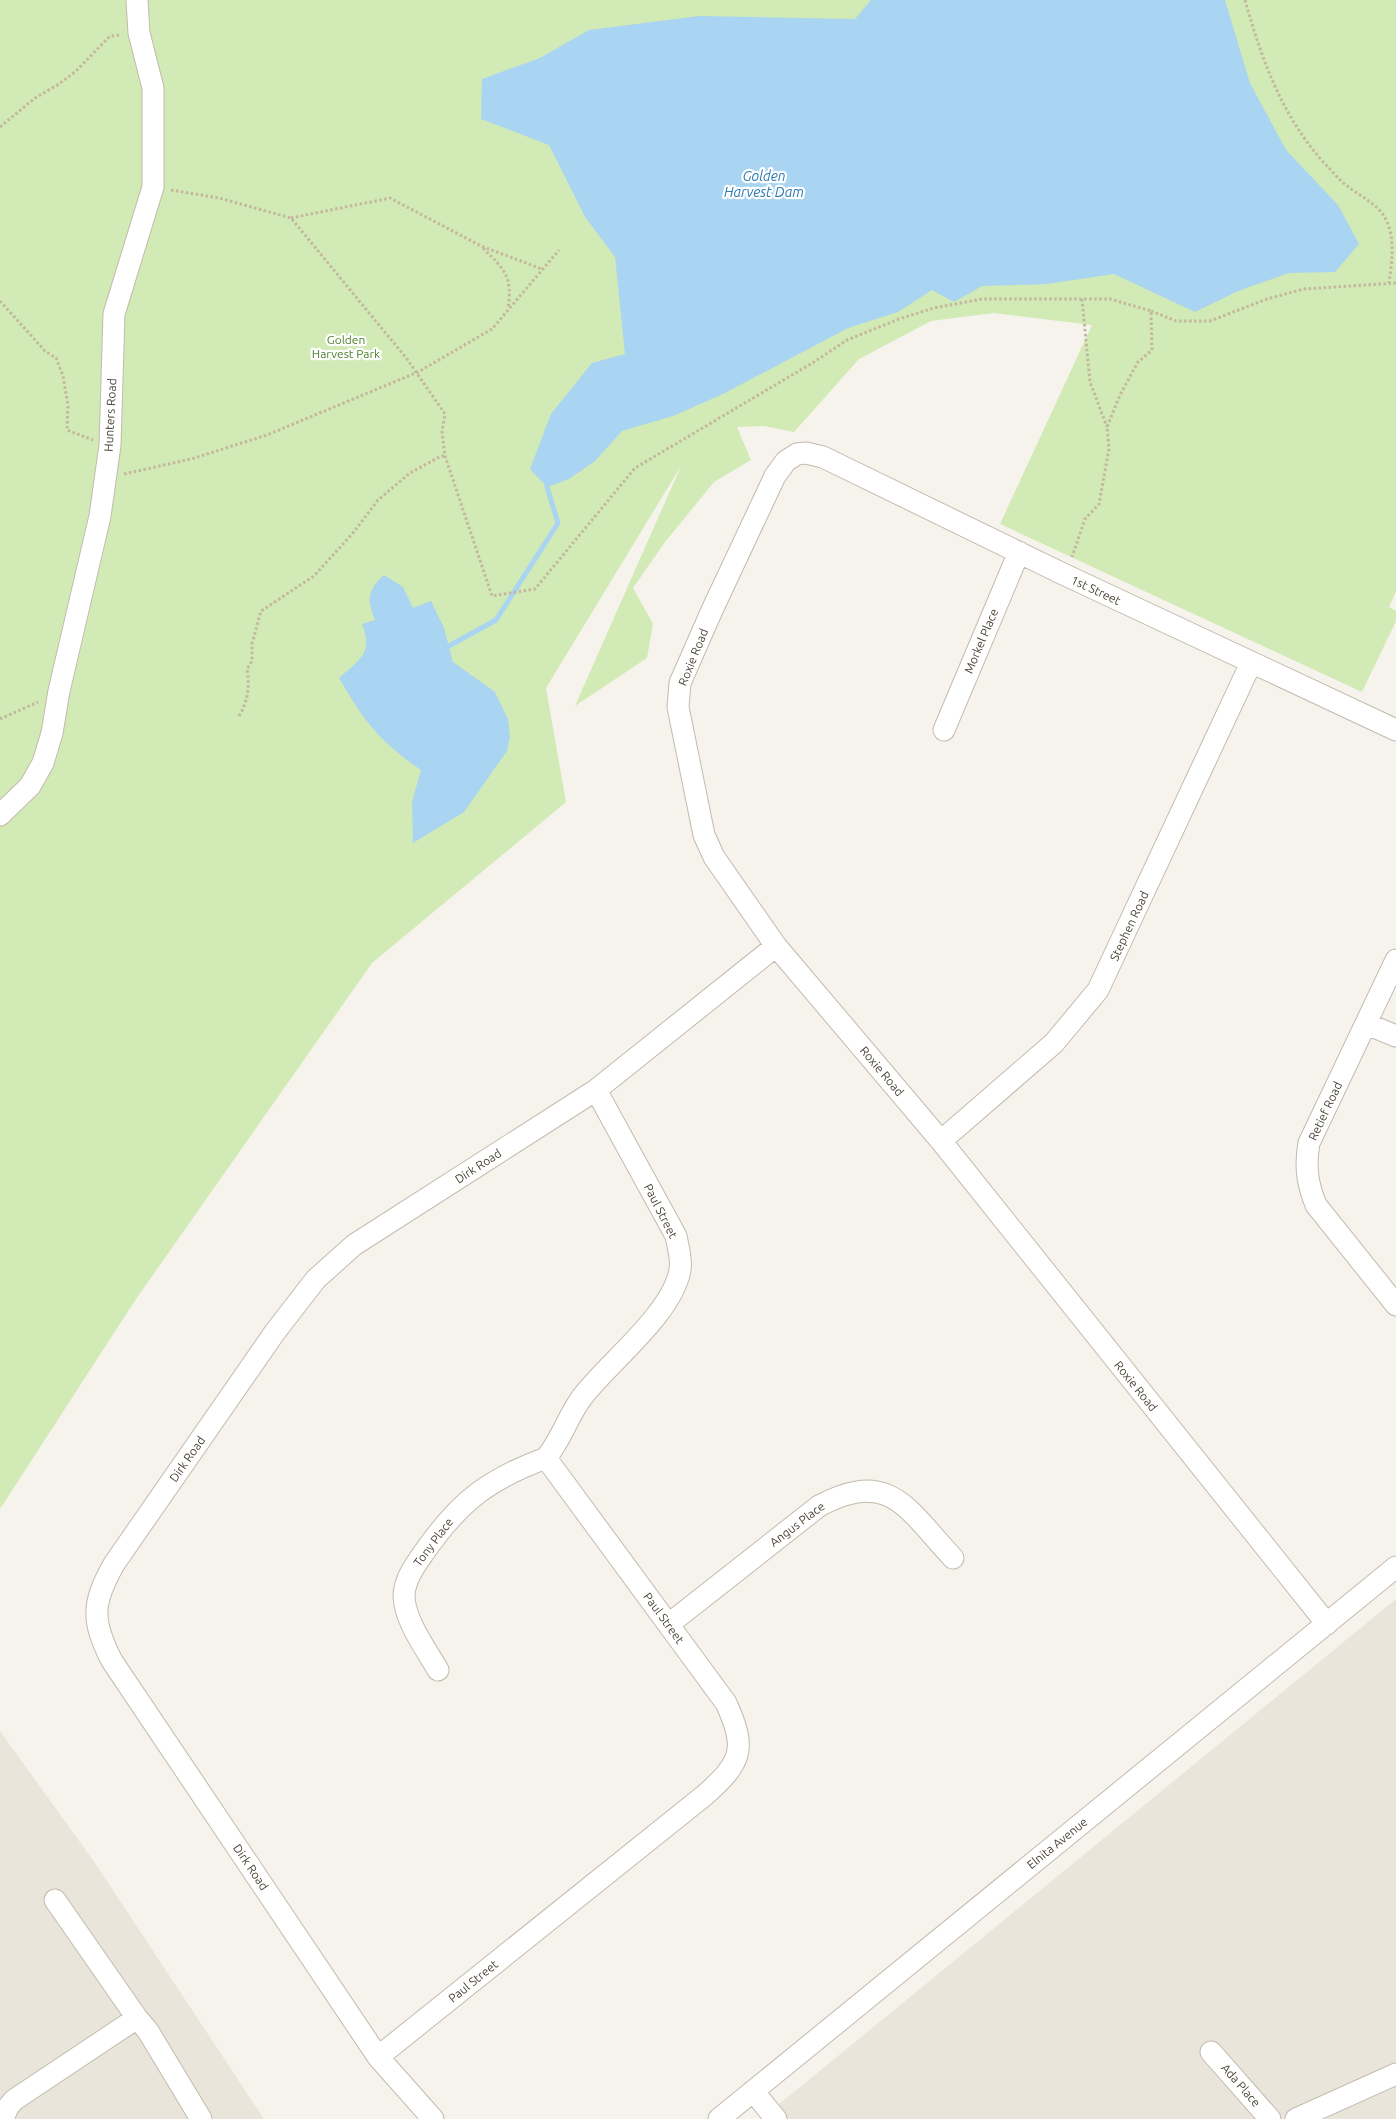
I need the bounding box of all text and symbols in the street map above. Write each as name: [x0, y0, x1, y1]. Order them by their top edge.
water label: Golden Harvest Dam: [724, 168, 804, 200]
park label: Golden Harvest Park: [312, 333, 380, 360]
street label: Hunters Road: [102, 378, 118, 452]
street label: 1st Street: [1069, 573, 1123, 607]
street label: Morkel Place: [962, 607, 1000, 675]
street label: Roxie Road: [676, 627, 710, 687]
street label: Stephen Road: [1107, 889, 1151, 963]
street label: Roxie Road: [858, 1044, 906, 1098]
street label: Retief Road: [1306, 1080, 1344, 1142]
street label: Dirk Road: [452, 1146, 504, 1186]
street label: Paul Street: [642, 1182, 680, 1241]
street label: Roxie Road: [1112, 1358, 1160, 1414]
street label: Dirk Road: [167, 1434, 207, 1484]
street label: Angus Place: [767, 1499, 827, 1549]
street label: Tony Place: [411, 1515, 455, 1569]
street label: Paul Street: [641, 1590, 687, 1646]
street label: Elnita Avenue: [1024, 1815, 1090, 1871]
street label: Dirk Road: [231, 1842, 271, 1892]
street label: Paul Street: [446, 1957, 500, 2005]
street label: Ada Place: [1219, 2061, 1263, 2109]

